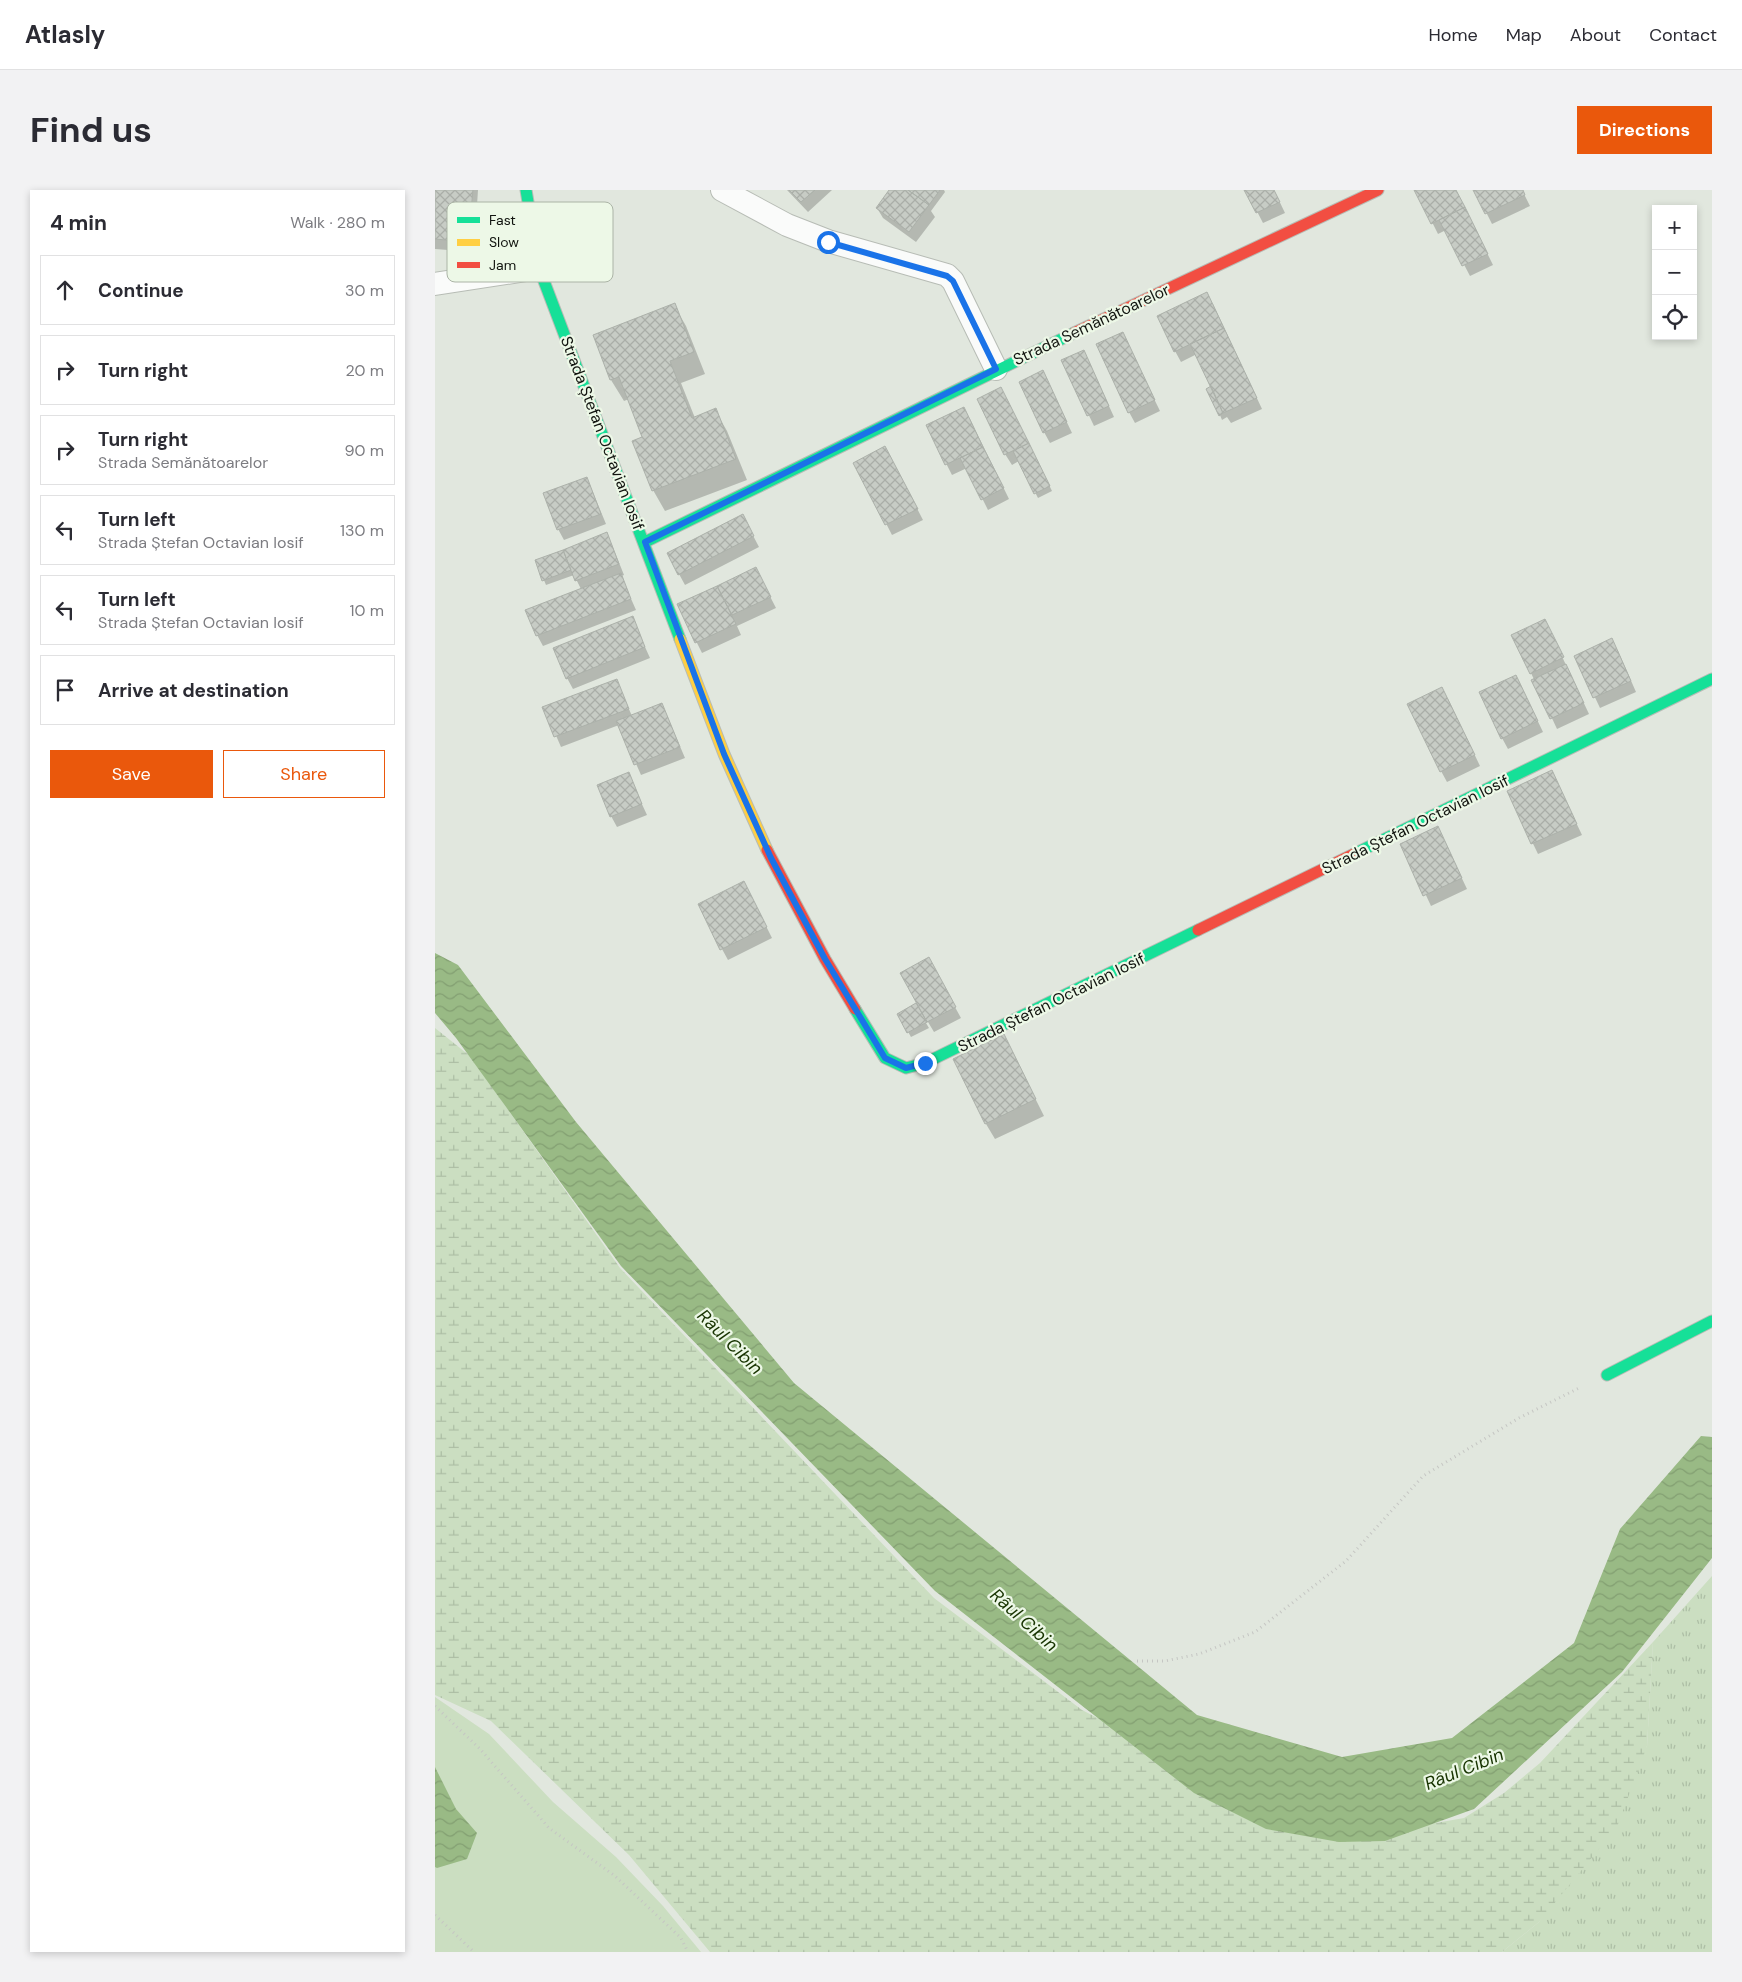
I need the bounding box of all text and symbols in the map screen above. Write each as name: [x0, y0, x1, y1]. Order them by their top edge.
text: Atlasly: [25, 19, 105, 50]
text: Home: [1428, 23, 1478, 47]
text: Map: [1506, 23, 1542, 47]
text: About: [1570, 23, 1621, 47]
text: Contact: [1649, 23, 1717, 47]
button: Directions: [1577, 106, 1712, 154]
text: Find us: [30, 107, 152, 153]
legend: [447, 202, 613, 282]
map controls: [1652, 205, 1697, 340]
button: +: [1652, 205, 1697, 250]
text: 4 min: [50, 209, 107, 237]
text: Fast: [489, 211, 516, 229]
text: Walk · 280 m: [290, 212, 385, 233]
route start: [817, 231, 840, 254]
text: Slow: [489, 233, 519, 251]
button: −: [1652, 250, 1697, 295]
text: Jam: [489, 256, 516, 274]
icon: ahead: [51, 276, 79, 304]
text: Continue: [98, 278, 184, 303]
street label: Strada Semănătoarelor: [1010, 279, 1173, 370]
text: 30 m: [345, 280, 384, 301]
button: locate: [1652, 295, 1697, 340]
street label: Strada Ștefan Octavian Iosif: [556, 333, 649, 533]
icon: right: [51, 356, 79, 384]
text: Turn right: [98, 358, 188, 383]
text: 20 m: [345, 360, 384, 381]
text: Turn right: [98, 427, 188, 452]
icon: right: [51, 436, 79, 464]
text: 90 m: [344, 440, 384, 461]
text: Strada Semănătoarelor: [98, 452, 268, 473]
text: Turn left: [98, 507, 176, 532]
icon: left: [51, 516, 79, 544]
text: 130 m: [340, 520, 384, 541]
text: Strada Ștefan Octavian Iosif: [98, 532, 304, 553]
text: Turn left: [98, 587, 176, 612]
icon: left: [51, 596, 79, 624]
text: 10 m: [350, 600, 384, 621]
text: Strada Ștefan Octavian Iosif: [98, 612, 304, 633]
icon: arrive: [51, 676, 79, 704]
text: Arrive at destination: [98, 678, 289, 703]
button: Save: [50, 750, 213, 798]
button: Share: [223, 750, 385, 798]
street label: Strada Ștefan Octavian Iosif: [1318, 770, 1512, 879]
street label: Strada Ștefan Octavian Iosif: [954, 948, 1148, 1057]
route end: [914, 1052, 937, 1075]
water label: Râul Cibin: [692, 1304, 768, 1380]
water label: Râul Cibin: [985, 1583, 1063, 1657]
water label: Râul Cibin: [1421, 1742, 1507, 1796]

